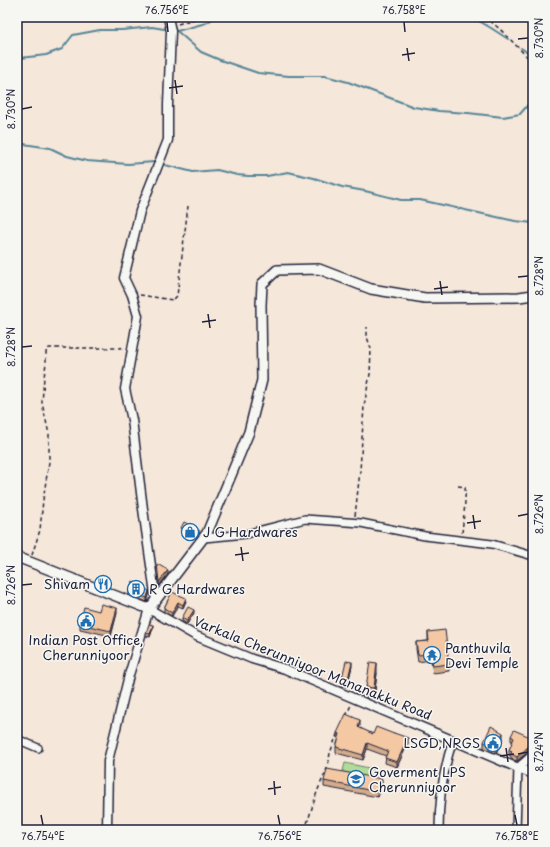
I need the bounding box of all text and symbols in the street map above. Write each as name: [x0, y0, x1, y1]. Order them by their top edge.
text: 76.756°E: [145, 2, 189, 17]
text: 76.758°E: [382, 2, 426, 17]
text: 8.730°N: [531, 17, 546, 58]
text: 8.730°N: [3, 88, 18, 129]
text: 8.728°N: [531, 256, 546, 296]
text: 8.728°N: [3, 327, 18, 367]
text: 8.726°N: [531, 494, 546, 534]
shop icon: J G Hardwares: [180, 522, 200, 542]
place label: J G Hardwares: [203, 522, 298, 541]
text: 8.726°N: [3, 565, 18, 605]
place label: Shivam: [44, 574, 90, 593]
restaurant icon: Shivam: [93, 574, 113, 594]
building icon: R G Hardwares: [126, 579, 146, 599]
place label: R G Hardwares: [149, 579, 245, 598]
public building icon: Indian Post Office, Cherunniyoor: [76, 611, 96, 631]
street label: Varkala Cherunniyoor Mananakku Road: [191, 611, 435, 724]
place label: Indian Post Office, Cherunniyoor: [28, 630, 144, 664]
place label: Panthuvila Devi Temple: [445, 638, 519, 672]
temple icon: Panthuvila Devi Temple: [422, 645, 442, 665]
text: 8.724°N: [531, 732, 546, 772]
place label: LSGD,NRGS: [404, 733, 480, 752]
public building icon: LSGD,NRGS: [483, 733, 503, 753]
place label: Goverment LPS Cherunniyoor: [369, 762, 466, 796]
school or university icon: Goverment LPS Cherunniyoor: [346, 769, 366, 789]
text: 76.754°E: [21, 828, 65, 843]
text: 76.756°E: [258, 828, 302, 843]
text: 76.758°E: [495, 828, 539, 843]

